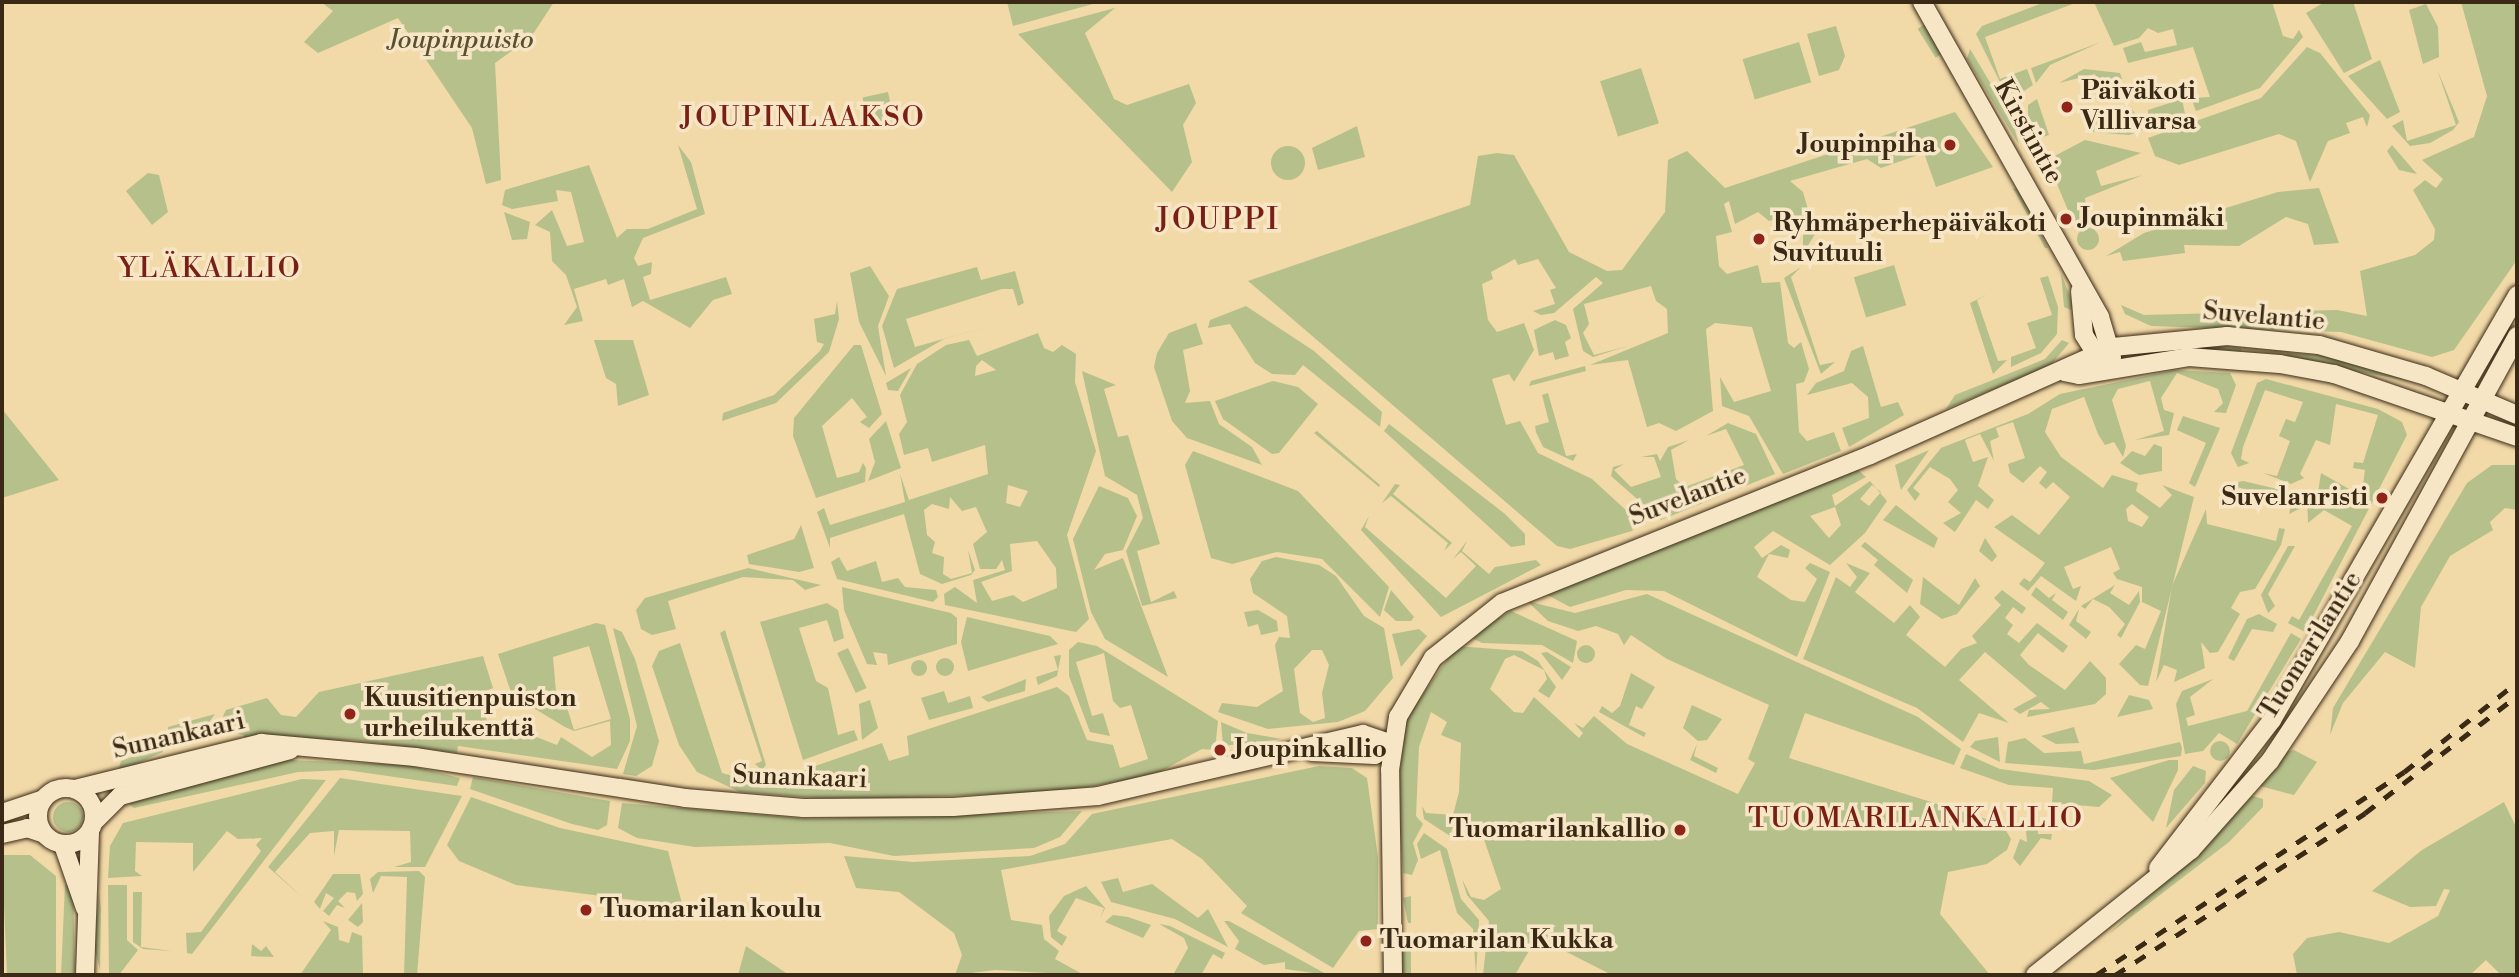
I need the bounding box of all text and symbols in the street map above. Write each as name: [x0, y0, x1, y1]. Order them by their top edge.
park label: Joupinpuisto: [388, 25, 534, 57]
street label: Kirstintie: [1987, 74, 2069, 190]
place label: Päiväkoti Villivarsa: [2081, 76, 2196, 138]
marker: Päiväkoti Villivarsa: [2059, 99, 2075, 115]
district label: JOUPINLAAKSO: [682, 101, 924, 135]
place label: Joupinpiha: [1799, 129, 1936, 161]
marker: Joupinpiha: [1942, 137, 1958, 153]
district label: JOUPPI: [1157, 202, 1279, 238]
place label: Joupinmäki: [2080, 203, 2224, 235]
place label: Ryhmäperhepäiväkoti Suvituuli: [1773, 208, 2046, 270]
marker: Joupinmäki: [2058, 211, 2074, 227]
marker: Ryhmäperhepäiväkoti Suvituuli: [1751, 231, 1767, 247]
district label: YLÄKALLIO: [120, 252, 300, 286]
street label: Suvelantie: [2202, 296, 2326, 338]
street label: Suvelantie: [1625, 460, 1751, 534]
place label: Suvelanristi: [2221, 482, 2368, 514]
marker: Suvelanristi: [2374, 490, 2390, 506]
street label: Tuomarilantie: [2253, 566, 2369, 726]
place label: Kuusitienpuiston urheilukenttä: [364, 683, 577, 744]
street label: Sunankaari: [110, 706, 248, 766]
marker: Kuusitienpuiston urheilukenttä: [342, 706, 358, 722]
place label: Joupinkallio: [1234, 734, 1387, 766]
marker: Joupinkallio: [1212, 742, 1228, 758]
street label: Sunankaari: [732, 760, 868, 796]
district label: TUOMARILANKALLIO: [1750, 802, 2082, 836]
place label: Tuomarilankallio: [1449, 814, 1666, 846]
marker: Tuomarilankallio: [1672, 822, 1688, 838]
place label: Tuomarilan koulu: [600, 894, 822, 926]
marker: Tuomarilan koulu: [578, 902, 594, 918]
place label: Tuomarilan Kukka: [1380, 925, 1614, 957]
marker: Tuomarilan Kukka: [1358, 933, 1374, 949]

